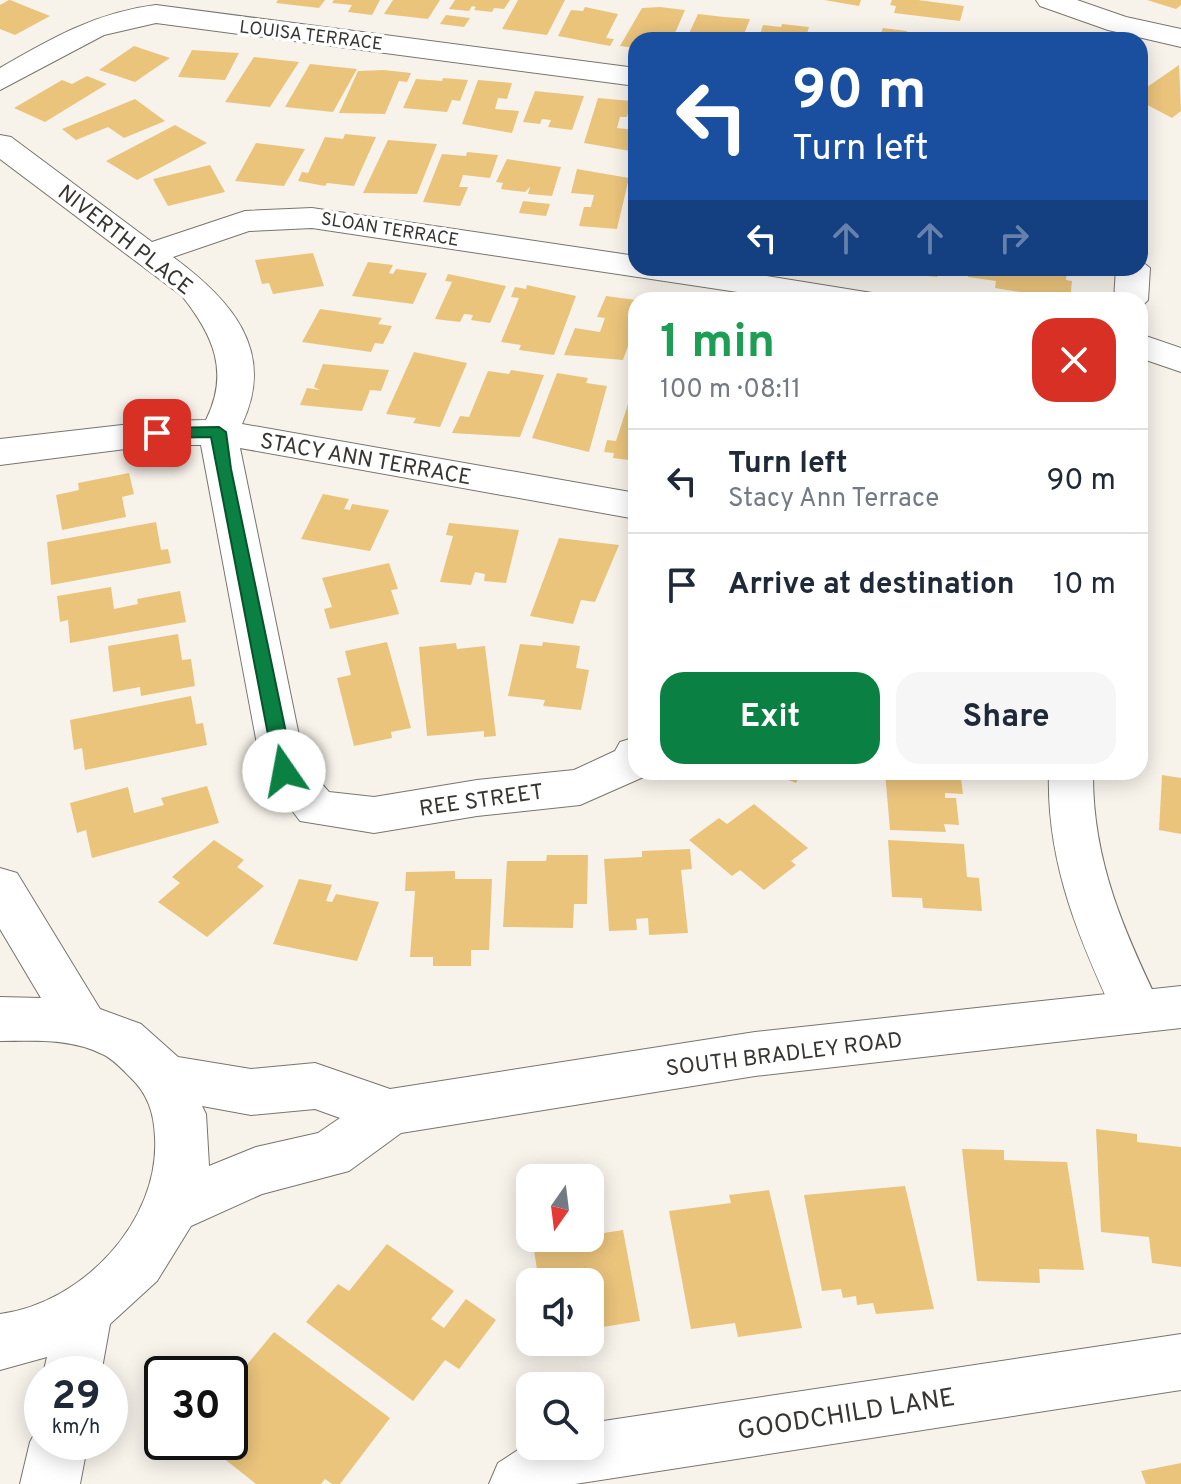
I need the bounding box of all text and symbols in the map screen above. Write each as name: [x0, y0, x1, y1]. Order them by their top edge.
street label: LOUISA TERRACE: [238, 16, 384, 57]
text: 90 m: [792, 58, 927, 128]
icon: left: [660, 64, 764, 168]
text: Turn left: [792, 127, 929, 173]
street label: NIVERTH PLACE: [52, 180, 197, 302]
street label: SLOAN TERRACE: [319, 208, 460, 253]
icon: left: [740, 216, 784, 260]
icon: ahead: [824, 216, 868, 260]
icon: ahead: [908, 216, 952, 260]
icon: right: [992, 216, 1036, 260]
text: 1 min: [660, 314, 775, 374]
button: close: [1032, 318, 1116, 402]
text: 100 m · 08:11: [660, 374, 801, 407]
pin: [123, 399, 191, 467]
icon: arrive: [135, 411, 179, 455]
street label: STACY ANN TERRACE: [258, 429, 473, 492]
text: Turn left: [728, 446, 848, 483]
icon: left: [660, 459, 704, 503]
text: 90 m: [1047, 463, 1116, 500]
text: Stacy Ann Terrace: [728, 483, 939, 516]
icon: arrive: [660, 563, 704, 607]
text: Arrive at destination: [728, 567, 1014, 604]
text: 10 m: [1053, 567, 1116, 604]
button: Exit: [660, 672, 880, 764]
button: Share: [896, 672, 1116, 764]
position arrow: [242, 729, 326, 813]
street label: REE STREET: [417, 779, 545, 824]
street label: SOUTH BRADLEY ROAD: [664, 1028, 904, 1083]
north arrow: [516, 1164, 604, 1252]
map controls: [516, 1164, 604, 1460]
button: sound: [516, 1268, 604, 1356]
speed limit sign: 30: [144, 1356, 248, 1460]
button: search: [516, 1372, 604, 1460]
text: 29: [51, 1373, 101, 1423]
street label: GOODCHILD LANE: [735, 1382, 958, 1449]
text: km/h: [52, 1415, 100, 1441]

